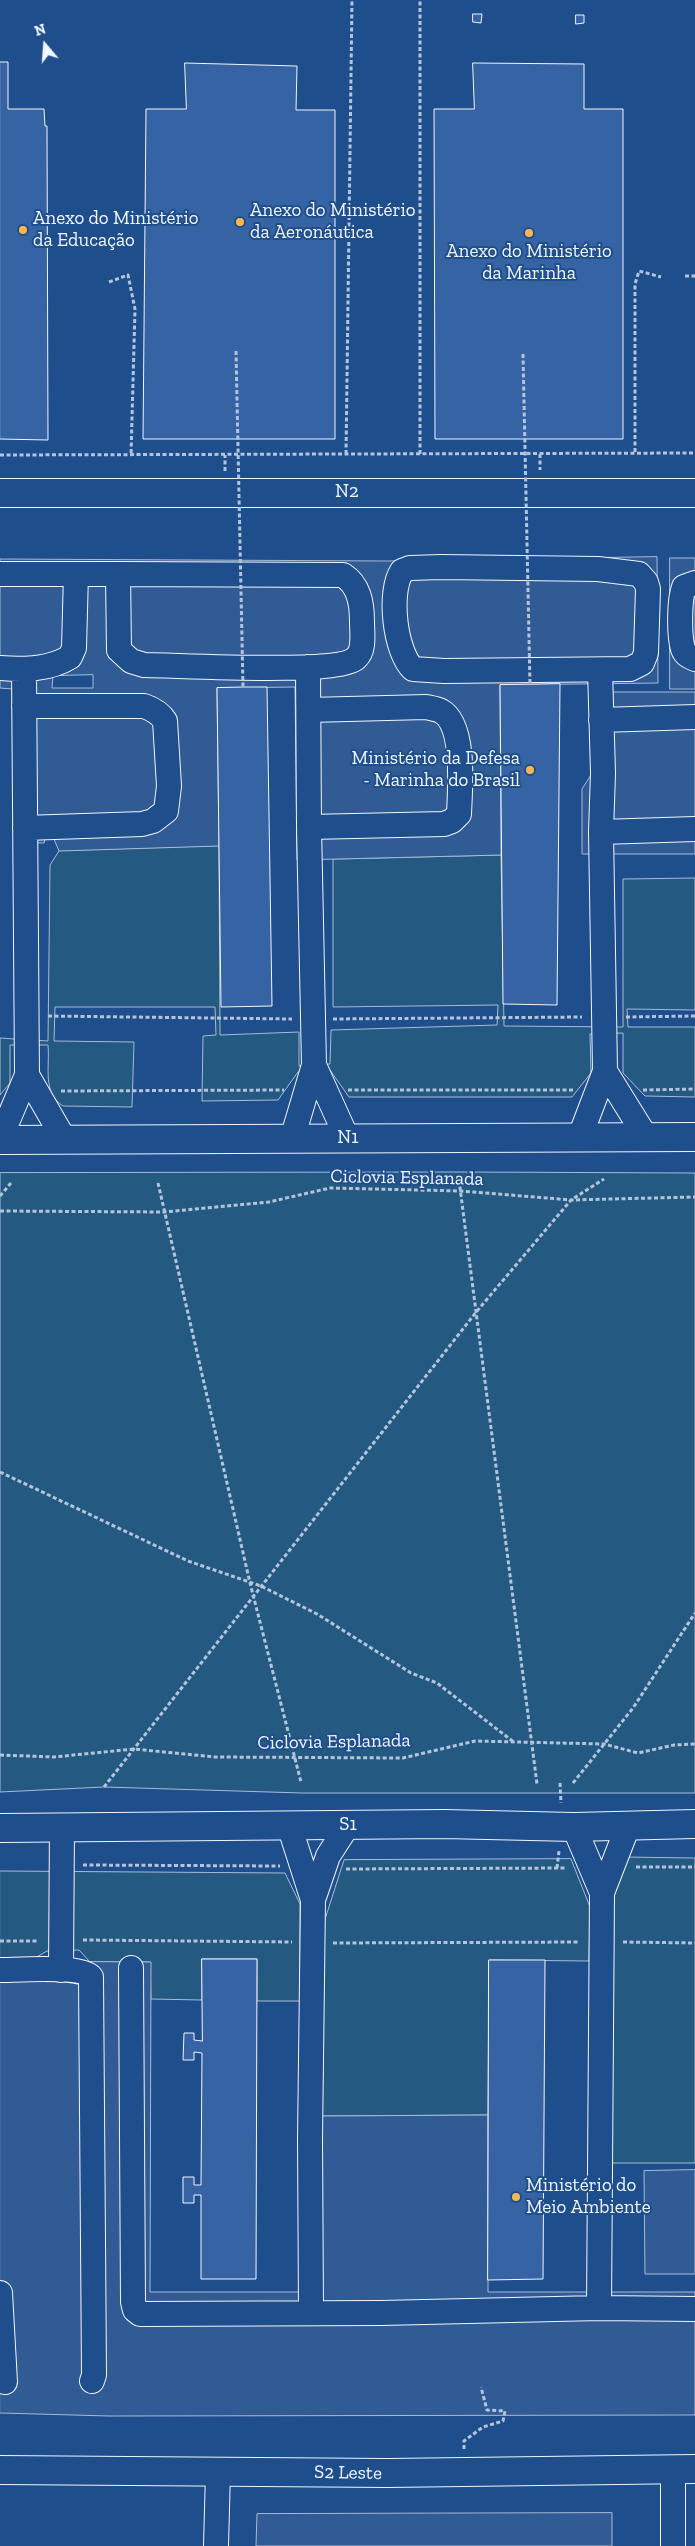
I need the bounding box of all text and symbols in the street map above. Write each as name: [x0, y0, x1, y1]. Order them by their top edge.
north arrow: [20, 20, 70, 70]
text: N: [33, 21, 48, 40]
place label: Anexo do Ministério da Aeronáutica: [250, 200, 416, 244]
place label: Anexo do Ministério da Educação: [33, 208, 199, 252]
marker: Anexo do Ministério da Aeronáutica: [234, 216, 246, 228]
marker: Anexo do Ministério da Educação: [17, 224, 29, 236]
marker: Anexo do Ministério da Marinha: [523, 227, 535, 239]
place label: Anexo do Ministério da Marinha: [446, 241, 612, 285]
street label: N2: [335, 481, 359, 503]
place label: Ministério da Defesa - Marinha do Brasil: [351, 748, 520, 792]
marker: Ministério da Defesa - Marinha do Brasil: [524, 764, 536, 776]
street label: N1: [337, 1127, 359, 1149]
street label: Ciclovia Esplanada: [330, 1165, 484, 1191]
street label: Ciclovia Esplanada: [257, 1729, 411, 1755]
street label: S1: [339, 1814, 357, 1836]
place label: Ministério do Meio Ambiente: [526, 2175, 651, 2219]
marker: Ministério do Meio Ambiente: [510, 2191, 522, 2203]
street label: S2 Leste: [314, 2461, 382, 2485]

